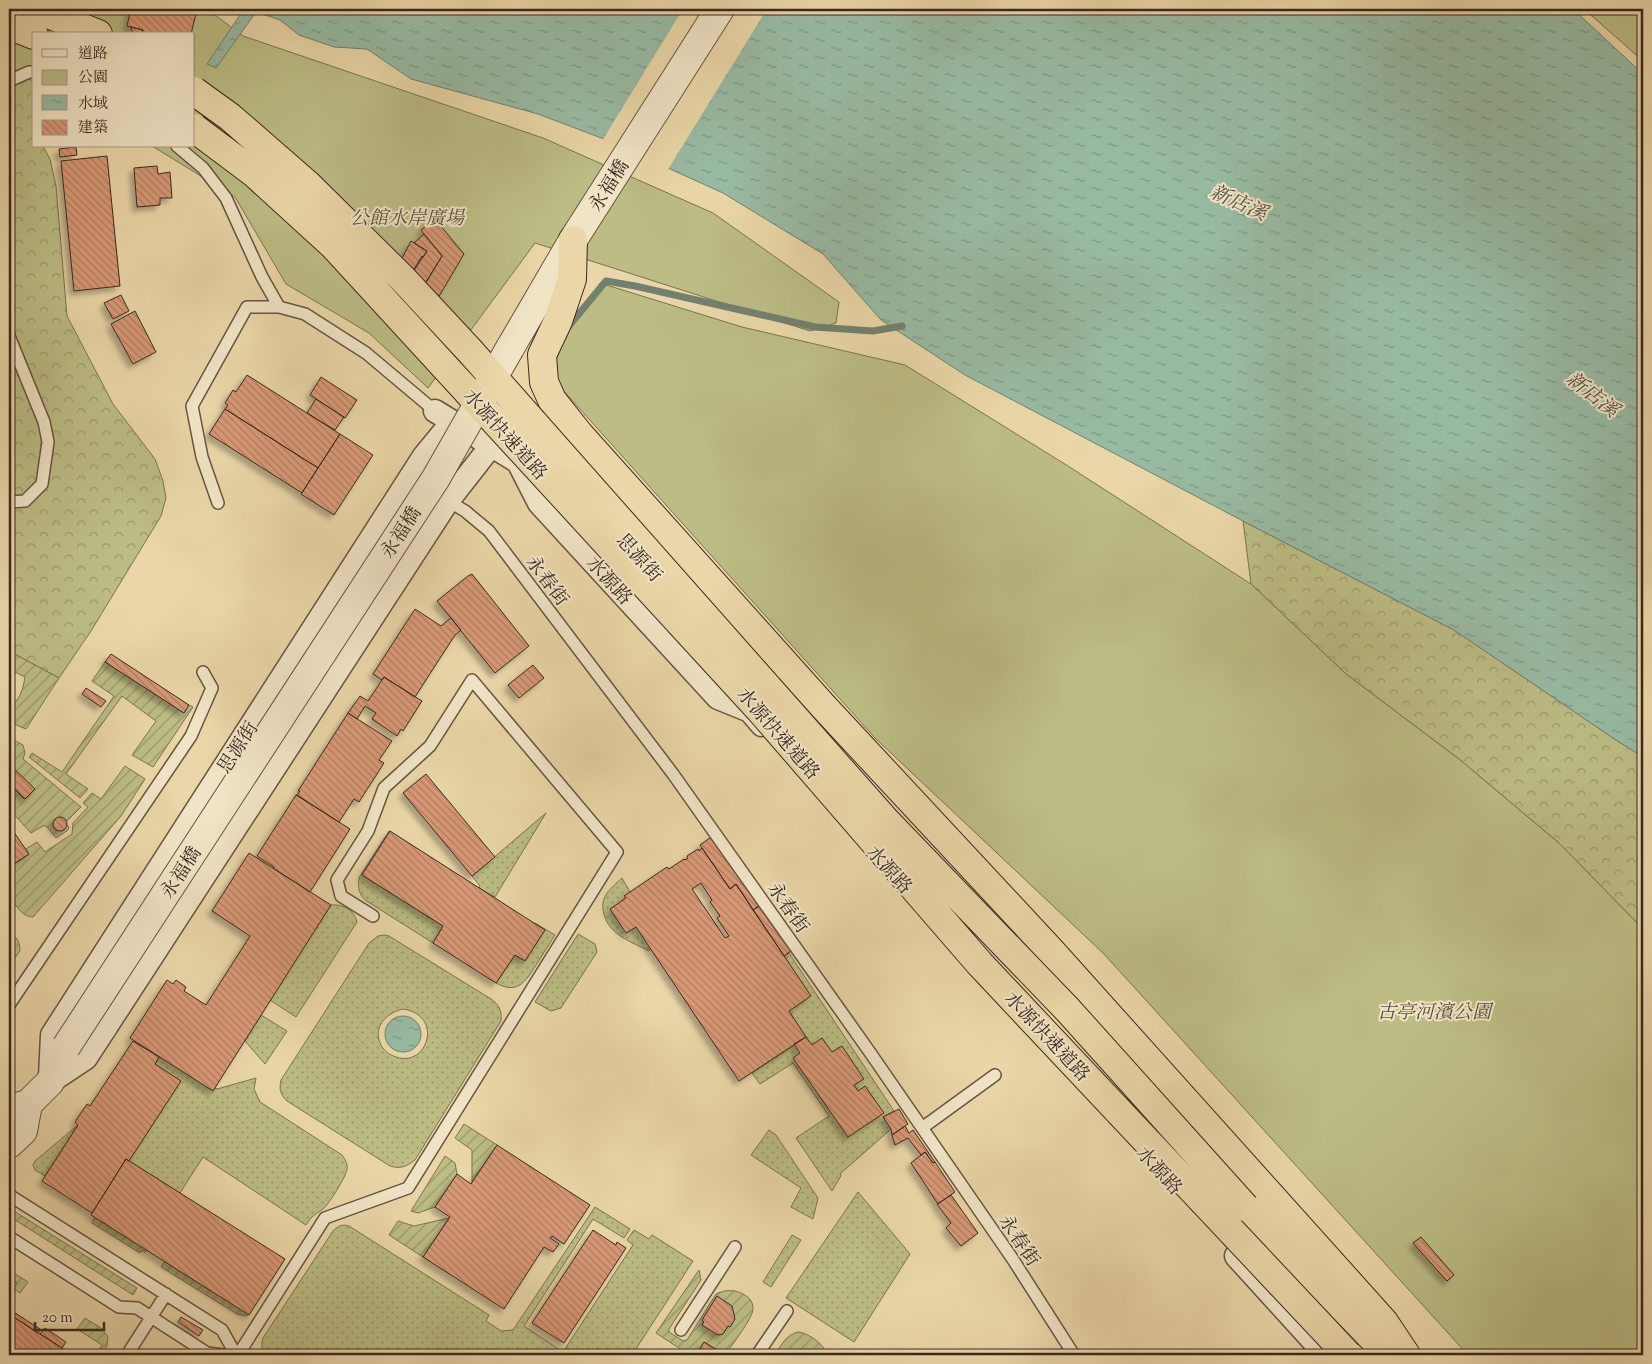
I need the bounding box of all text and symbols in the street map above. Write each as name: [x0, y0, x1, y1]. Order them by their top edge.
legend: [32, 32, 195, 148]
text: 道路: [78, 44, 108, 65]
text: 公園: [78, 68, 108, 89]
text: 水域: [78, 94, 108, 115]
text: 建築: [78, 118, 108, 139]
street label: 永福橋: [584, 155, 637, 218]
water label: 新店溪: [1205, 179, 1273, 231]
park label: 公館水岸廣場: [350, 206, 466, 233]
water label: 新店溪: [1559, 366, 1626, 427]
street label: 水源快速道路: [456, 384, 552, 487]
street label: 永福橋: [375, 502, 429, 565]
street label: 思源街: [609, 528, 667, 589]
street label: 永春街: [518, 551, 574, 612]
street label: 水源路: [579, 551, 637, 612]
street label: 水源快速道路: [730, 683, 825, 787]
street label: 思源街: [212, 717, 266, 780]
street label: 水源路: [859, 840, 917, 901]
street label: 永福橋: [155, 842, 209, 905]
street label: 永春街: [760, 877, 814, 940]
street label: 水源快速道路: [997, 987, 1095, 1089]
park label: 古亭河濱公園: [1377, 1000, 1494, 1027]
street label: 水源路: [1129, 1141, 1187, 1202]
street label: 永春街: [991, 1210, 1045, 1273]
scale bar: [35, 1299, 104, 1331]
text: 20 m: [42, 1308, 73, 1329]

